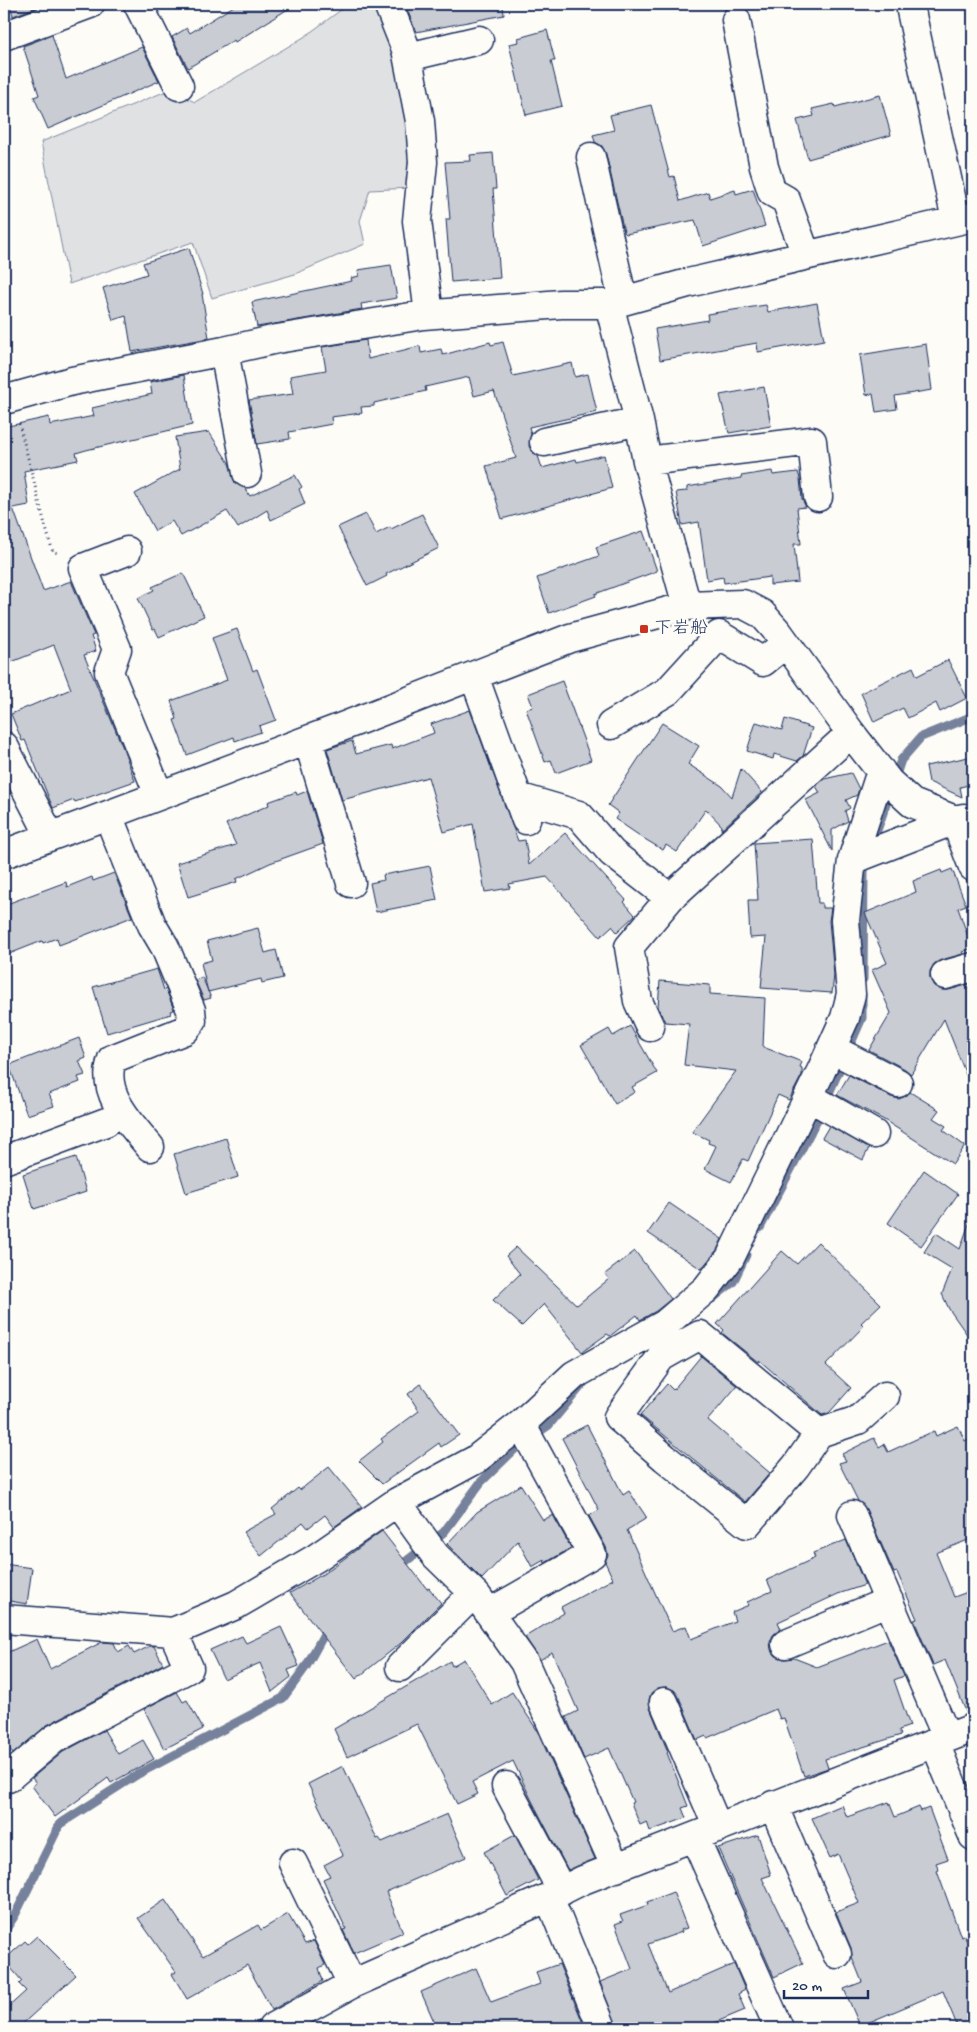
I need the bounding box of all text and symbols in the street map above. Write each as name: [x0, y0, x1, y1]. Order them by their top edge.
place label: 下岩船: [654, 618, 708, 640]
marker: 下岩船: [638, 623, 650, 635]
scale bar: [784, 1967, 868, 1999]
text: 20 m: [792, 1978, 822, 1996]

